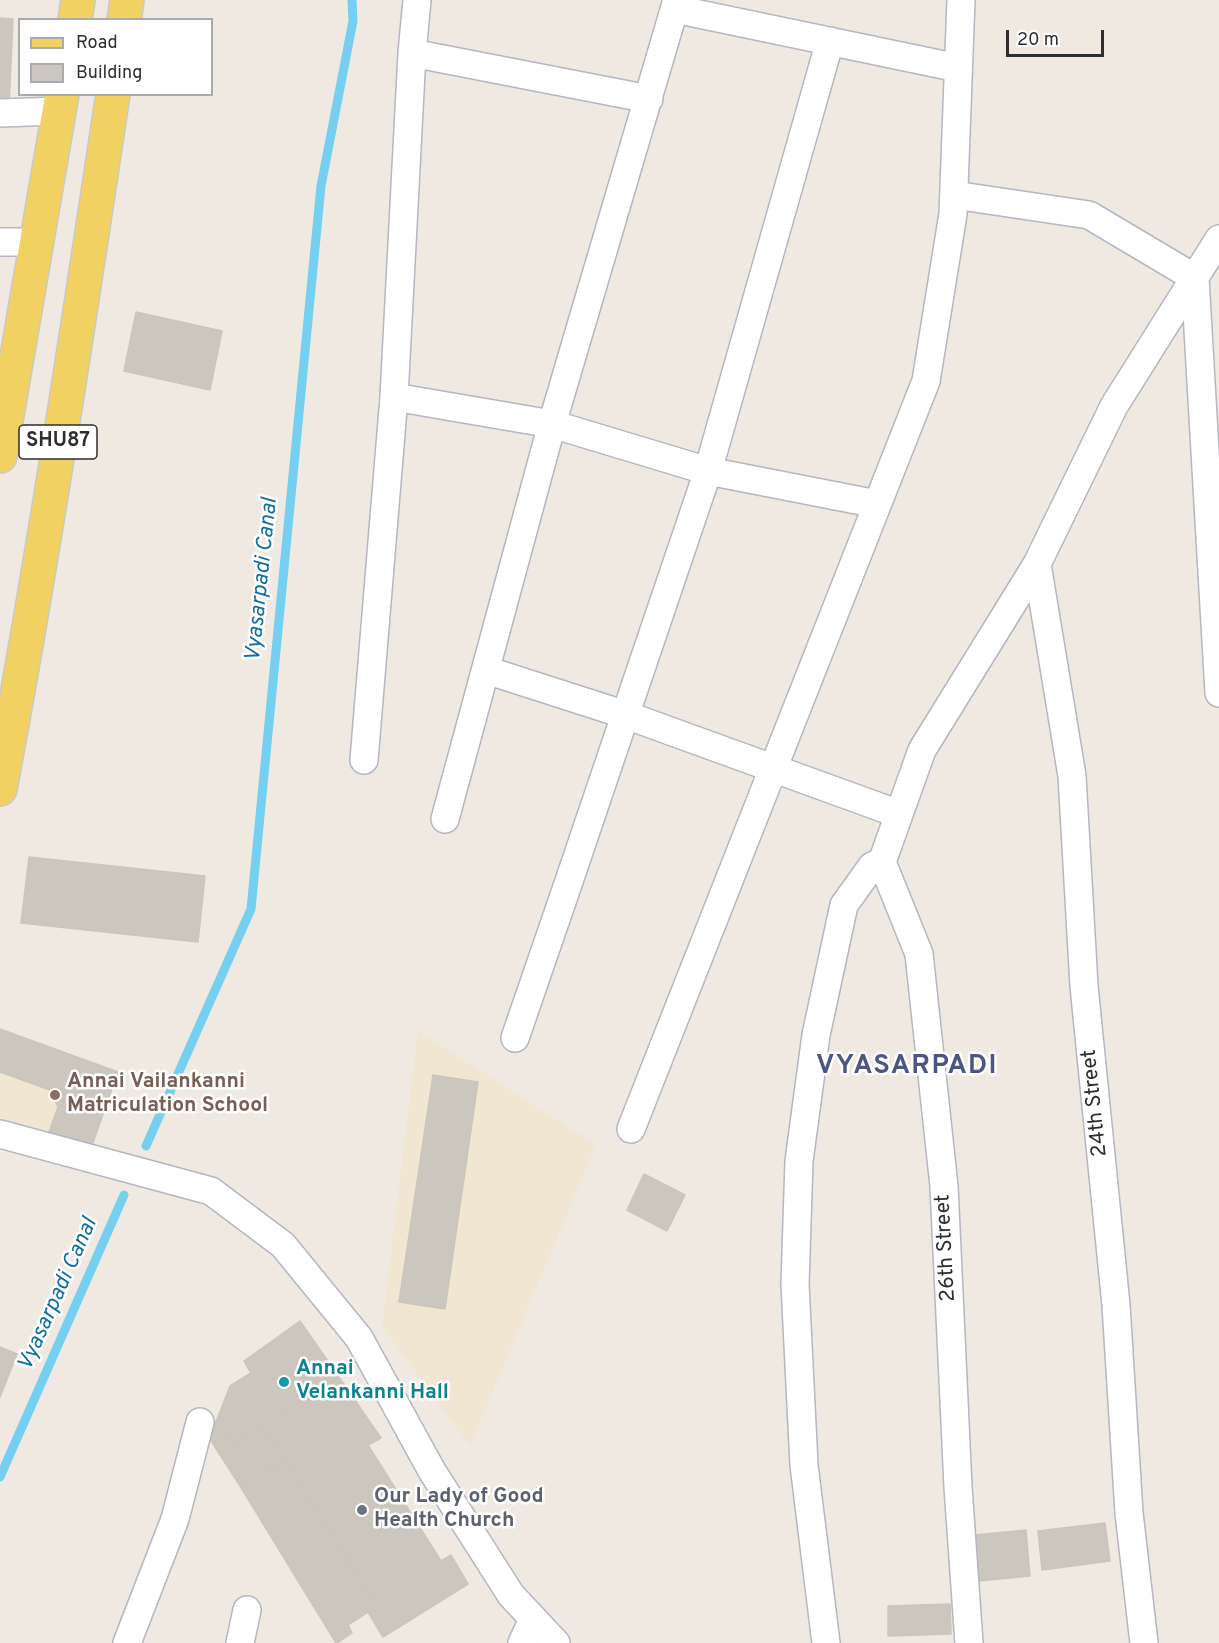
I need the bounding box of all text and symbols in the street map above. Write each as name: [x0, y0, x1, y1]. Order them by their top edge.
legend: [18, 18, 213, 96]
scale bar: [1009, 18, 1106, 56]
text: 20 m: [1017, 29, 1059, 52]
text: Road: [76, 32, 118, 55]
text: Building: [76, 62, 142, 85]
road number: SHU87: [19, 425, 97, 459]
water label: Vyasarpadi Canal: [241, 497, 285, 663]
street label: 24th Street: [1078, 1048, 1114, 1158]
district label: VYASARPADI: [816, 1052, 998, 1084]
place label: Annai Vailankanni Matriculation School: [67, 1070, 268, 1120]
marker: Annai Vailankanni Matriculation School: [48, 1088, 62, 1102]
street label: 26th Street: [932, 1194, 962, 1302]
water label: Vyasarpadi Canal: [14, 1215, 104, 1375]
place label: Annai Velankanni Hall: [296, 1357, 449, 1407]
marker: Annai Velankanni Hall: [277, 1375, 291, 1389]
place label: Our Lady of Good Health Church: [374, 1485, 544, 1535]
marker: Our Lady of Good Health Church: [355, 1503, 369, 1517]

